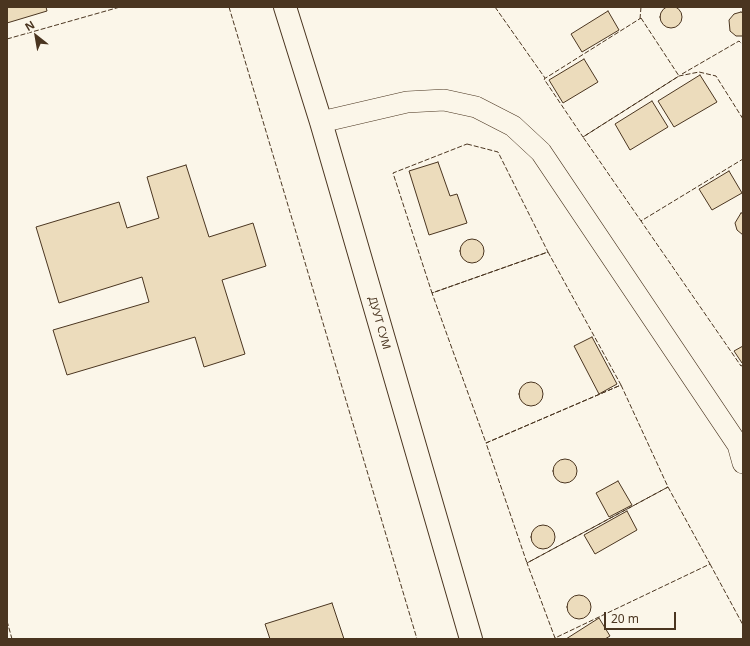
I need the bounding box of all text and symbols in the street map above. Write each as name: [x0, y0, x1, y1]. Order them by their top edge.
north arrow: [16, 16, 56, 56]
text: N: [22, 17, 37, 34]
street label: ДУУТ СУМ: [365, 295, 393, 351]
scale bar: [606, 604, 678, 630]
text: 20 m: [611, 610, 639, 627]

